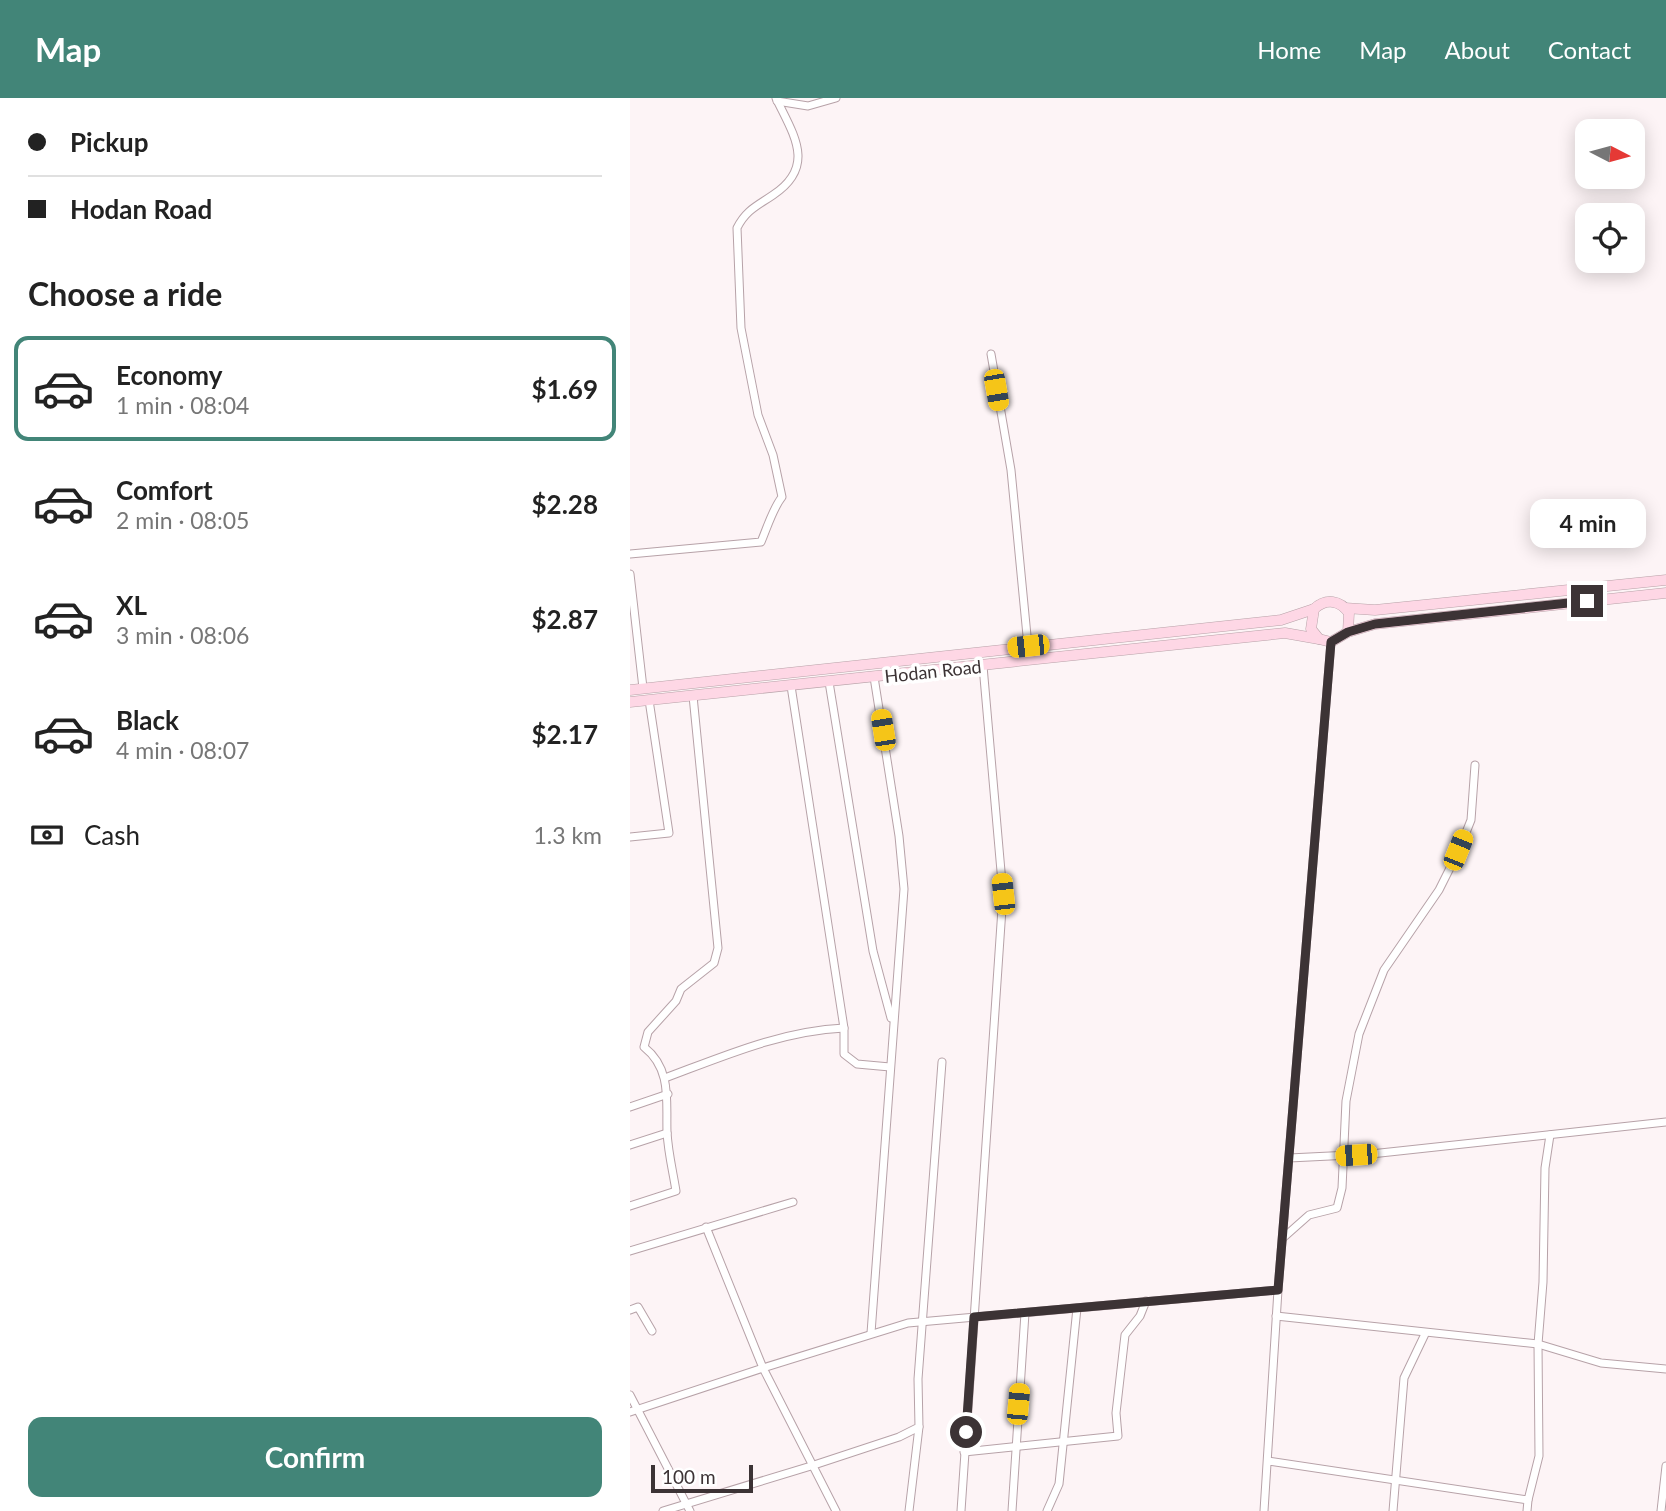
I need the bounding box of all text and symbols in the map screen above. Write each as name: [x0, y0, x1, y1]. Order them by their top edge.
text: Map: [35, 29, 101, 69]
text: Home: [1257, 35, 1321, 64]
text: Map: [1359, 35, 1407, 64]
text: About: [1445, 35, 1510, 64]
text: Contact: [1548, 35, 1631, 64]
north arrow: [1575, 119, 1645, 189]
map controls: [1575, 119, 1645, 273]
text: Pickup: [70, 126, 149, 158]
text: Hodan Road: [70, 193, 212, 225]
button: locate: [1575, 203, 1645, 273]
text: Choose a ride: [28, 274, 222, 313]
icon: car: [32, 357, 95, 420]
text: Economy: [116, 359, 222, 391]
car: [983, 367, 1010, 413]
text: $1.69: [532, 373, 598, 405]
text: 1 min · 08:04: [116, 391, 249, 419]
icon: car: [32, 472, 95, 535]
text: Comfort: [116, 474, 213, 506]
text: $2.28: [532, 488, 598, 520]
callout: 4 min: [1529, 500, 1645, 548]
text: 2 min · 08:05: [116, 506, 249, 534]
text: 4 min: [1559, 509, 1617, 537]
route end: [1571, 585, 1603, 617]
icon: car: [32, 587, 95, 650]
text: XL: [116, 589, 147, 621]
text: $2.87: [532, 603, 598, 635]
text: 3 min · 08:06: [116, 621, 249, 649]
car: [1007, 633, 1050, 659]
street label: Hodan Road: [883, 655, 983, 687]
icon: car: [32, 702, 95, 765]
text: Black: [116, 704, 179, 736]
car: [870, 708, 897, 752]
text: $2.17: [532, 718, 598, 750]
text: 4 min · 08:07: [116, 736, 249, 764]
icon: cash: [28, 816, 66, 854]
text: Cash: [84, 819, 140, 851]
text: 1.3 km: [533, 821, 602, 849]
car: [1441, 827, 1476, 873]
car: [991, 872, 1016, 916]
car: [1335, 1143, 1378, 1167]
car: [1006, 1382, 1031, 1426]
route start: [950, 1416, 982, 1448]
button: Confirm: [28, 1417, 602, 1497]
scale bar: [651, 1462, 752, 1494]
text: 100 m: [662, 1465, 716, 1488]

